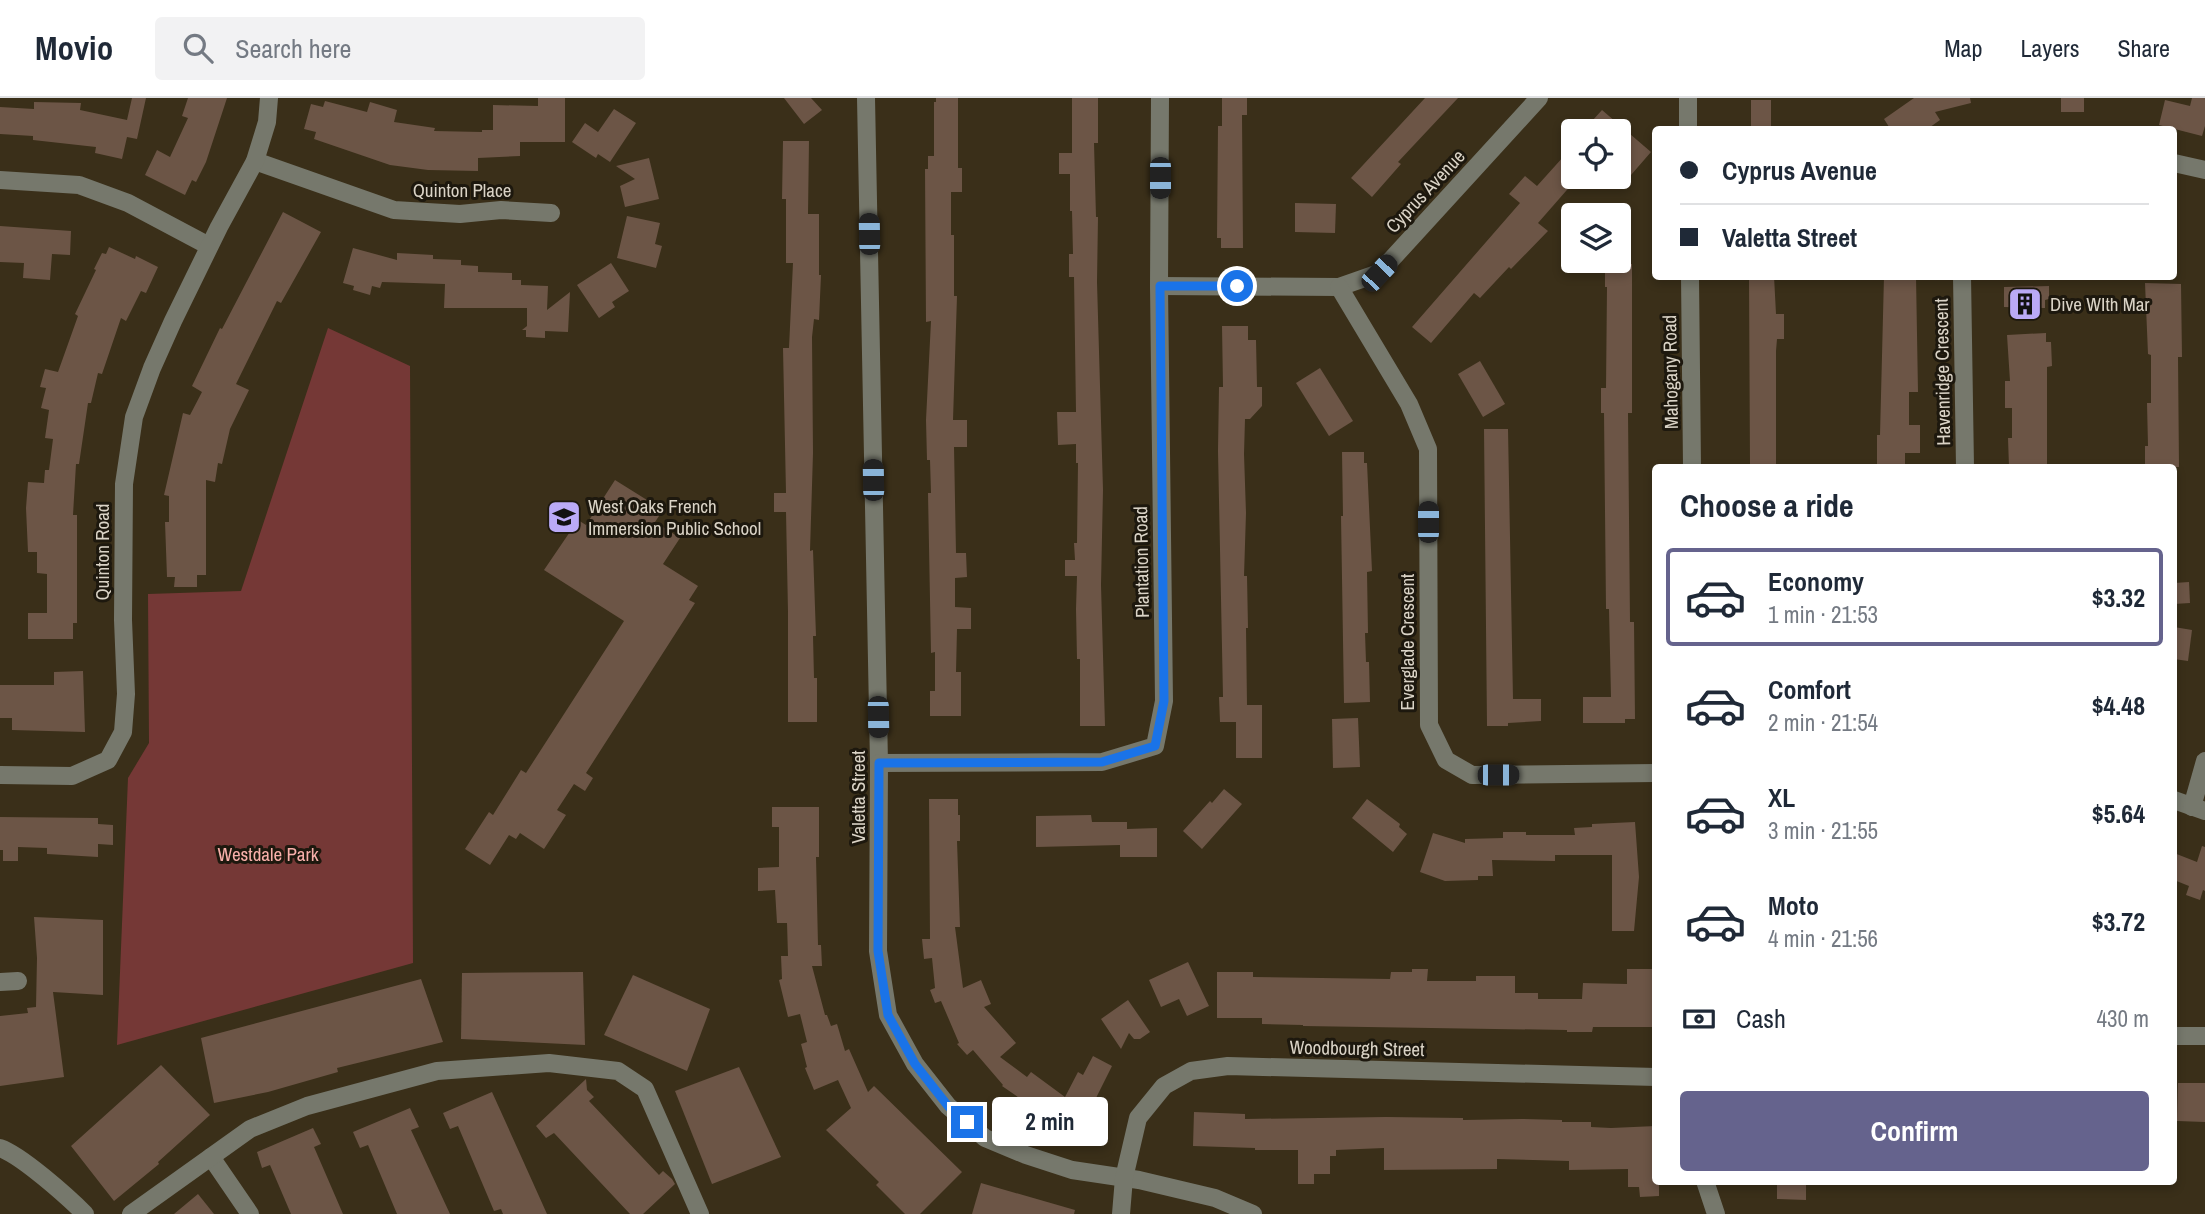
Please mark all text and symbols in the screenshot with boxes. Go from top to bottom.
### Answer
search box [155,17,645,80]
text: Movio [35,26,113,70]
icon: search [179,29,217,67]
text: Search here [235,31,351,66]
text: Map [1944,32,1982,64]
text: Layers [2020,32,2079,64]
text: Share [2117,32,2170,64]
map controls [1561,119,1631,273]
button: locate [1561,119,1631,189]
street label: Cyprus Avenue [1380,144,1470,238]
text: Cyprus Avenue [1722,153,1877,188]
car [1150,157,1171,199]
street label: Quinton Place [413,177,511,203]
button: layers [1561,203,1631,273]
car [859,213,880,255]
text: Valetta Street [1722,220,1857,255]
car [1357,250,1402,296]
route start [1221,270,1253,302]
building icon: Dive WIth Mar [2006,285,2044,323]
place label: Dive WIth Mar [2050,291,2150,317]
street label: Havenridge Crescent [1928,298,1956,446]
street label: Mahogany Road [1656,315,1684,429]
car [863,459,884,501]
text: Choose a ride [1680,484,1854,527]
place label: West Oaks French Immersion Public School [588,493,761,541]
school or university icon: West Oaks French Immersion Public School [545,498,583,536]
car [1418,501,1439,543]
street label: Quinton Road [89,503,115,601]
street label: Plantation Road [1127,506,1155,618]
text: Economy [1768,564,1864,599]
icon: car [1684,566,1747,629]
street label: Everglade Crescent [1394,573,1420,710]
text: $3.32 [2092,580,2145,615]
text: 1 min · 21:53 [1768,599,1878,630]
text: Comfort [1768,672,1851,707]
icon: car [1684,674,1747,737]
text: $4.48 [2092,688,2145,723]
car [868,696,889,738]
text: 2 min · 21:54 [1768,707,1878,738]
street label: Valetta Street [845,750,871,844]
car [1478,765,1520,786]
text: XL [1768,780,1795,815]
icon: car [1684,782,1747,845]
text: $5.64 [2092,796,2145,831]
text: 3 min · 21:55 [1768,815,1878,846]
park label: Westdale Park [217,841,319,867]
text: Moto [1768,888,1819,923]
icon: car [1684,890,1747,953]
text: $3.72 [2092,904,2145,939]
text: 4 min · 21:56 [1768,923,1878,954]
icon: cash [1680,1000,1718,1038]
text: Cash [1736,1001,1786,1036]
text: 430 m [2097,1003,2149,1034]
street label: Woodbourgh Street [1289,1034,1425,1062]
button: Confirm [1680,1091,2149,1171]
callout: 2 min [992,1098,1107,1146]
route end [951,1106,983,1138]
text: 2 min [1025,1106,1075,1137]

